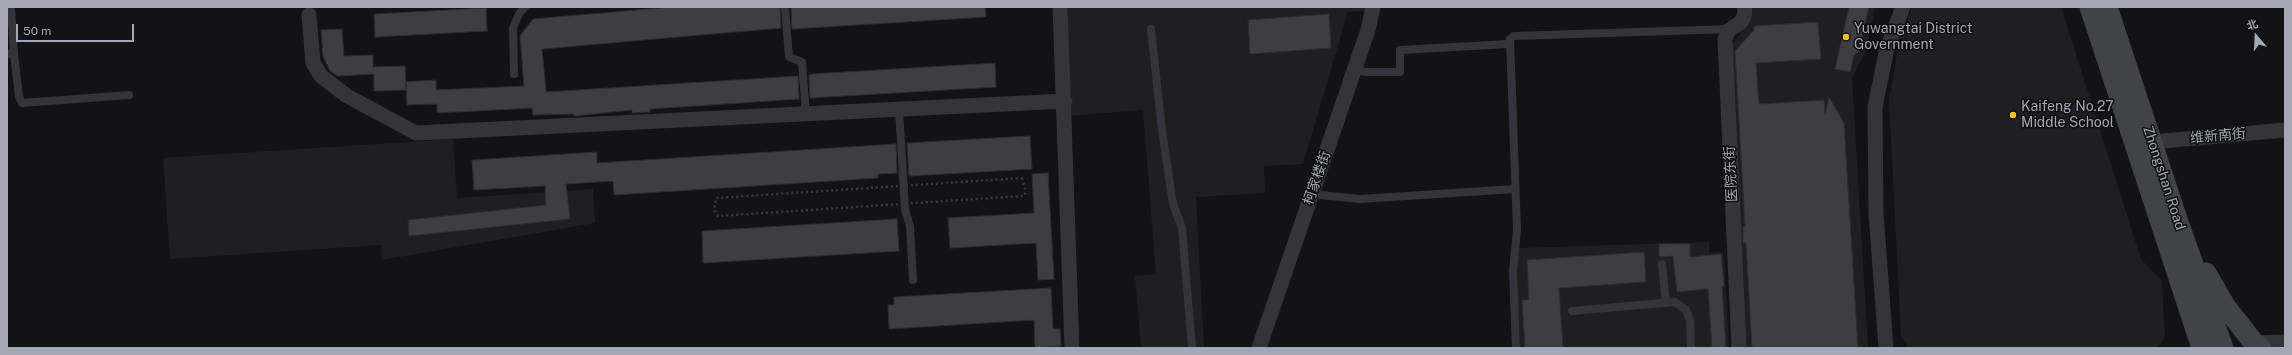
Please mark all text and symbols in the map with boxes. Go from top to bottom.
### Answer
scale bar [18,16,136,42]
north arrow [2236,16,2276,56]
text: 北 [2245,17,2259,32]
place label: Yuwangtai District Government [1854,21,1973,54]
text: 50 m [23,24,51,38]
marker: Yuwangtai District Government [1841,32,1851,42]
place label: Kaifeng No.27 Middle School [2021,99,2114,132]
marker: Kaifeng No.27 Middle School [2008,110,2018,120]
street label: Zhongshan Road [2139,124,2189,232]
street label: 维新南街 [2189,125,2247,147]
street label: 医院东街 [1721,146,1741,202]
street label: 柯家楼街 [1300,149,1334,207]

